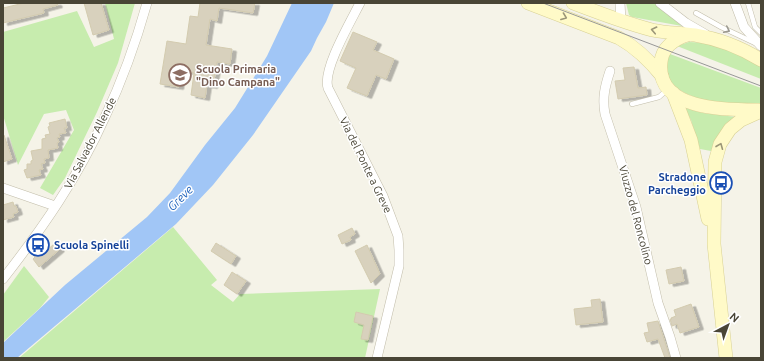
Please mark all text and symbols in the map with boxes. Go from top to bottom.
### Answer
one-way arrow [561,13,568,21]
one-way arrow [722,25,730,33]
one-way arrow [651,26,657,34]
school or university icon: Scuola Primaria "Dino Campana" [167,62,193,88]
place label: Scuola Primaria "Dino Campana" [196,63,280,88]
street label: Via Salvador Allende [62,95,118,191]
street label: Via del Ponte a Greve [338,115,394,215]
one-way arrow [715,142,723,149]
street label: Viuzzo del Roncolino [617,164,655,266]
bus stop icon: Stradone Parcheggio [708,170,734,196]
place label: Stradone Parcheggio [648,171,706,196]
water label: Greve [165,183,195,213]
bus stop icon: Scuola Spinelli [25,232,51,258]
place label: Scuola Spinelli [54,239,129,251]
north arrow [708,305,748,345]
text: N [728,310,742,325]

